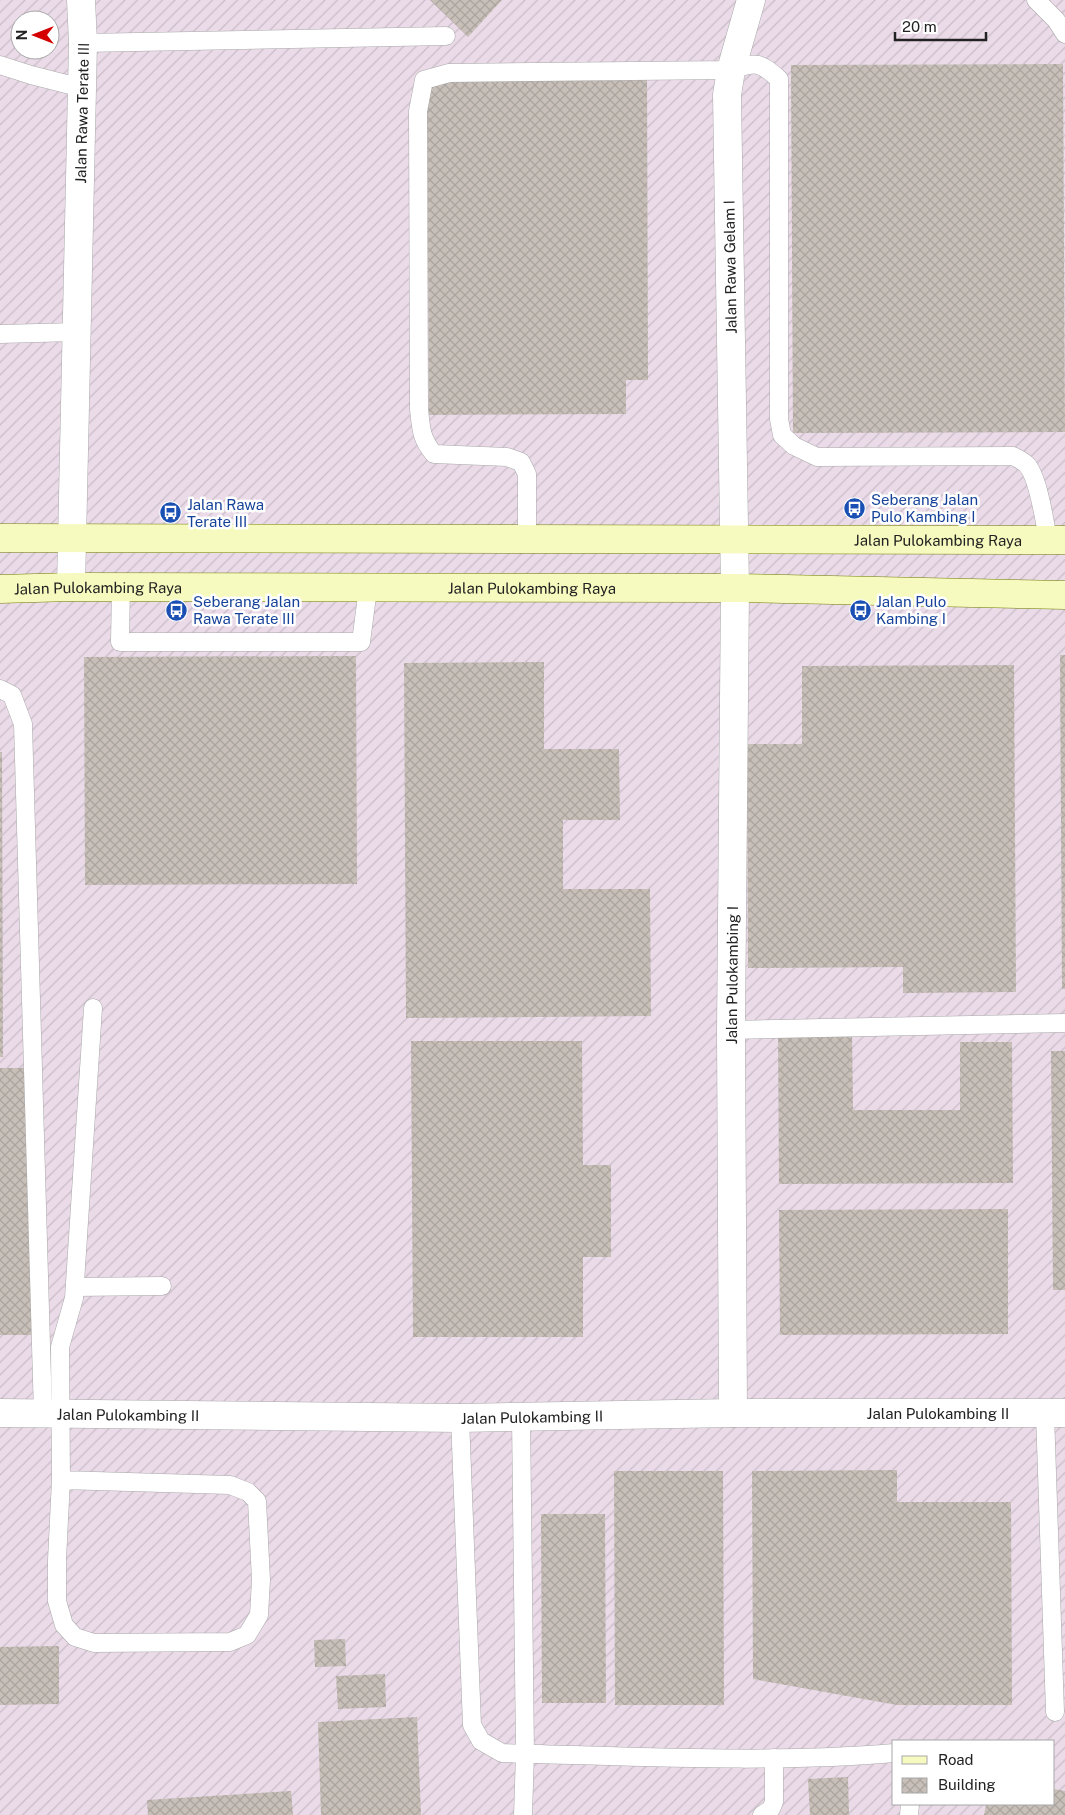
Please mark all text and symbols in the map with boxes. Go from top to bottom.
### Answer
north arrow [10,10,60,60]
scale bar [895,10,986,42]
text: 20 m [902,18,937,35]
text: N [14,30,30,40]
street label: Jalan Rawa Terate III [71,42,92,184]
street label: Jalan Rawa Gelam I [720,200,740,334]
place label: Seberang Jalan Pulo Kambing I [871,491,978,525]
place label: Jalan Rawa Terate III [187,496,264,530]
bus stop icon: Seberang Jalan Pulo Kambing I [843,496,867,520]
bus stop icon: Jalan Rawa Terate III [159,501,183,525]
street label: Jalan Pulokambing Raya [854,531,1022,548]
street label: Jalan Pulokambing Raya [14,578,182,597]
street label: Jalan Pulokambing Raya [448,579,616,596]
place label: Seberang Jalan Rawa Terate III [193,593,300,627]
place label: Jalan Pulo Kambing I [876,593,946,627]
bus stop icon: Seberang Jalan Rawa Terate III [165,598,189,622]
bus stop icon: Jalan Pulo Kambing I [848,598,872,622]
street label: Jalan Pulokambing I [722,906,741,1044]
street label: Jalan Pulokambing II [57,1405,199,1424]
street label: Jalan Pulokambing II [867,1405,1009,1422]
street label: Jalan Pulokambing II [461,1407,603,1426]
legend [892,1740,1055,1805]
text: Road [938,1751,974,1768]
text: Building [938,1776,996,1793]

